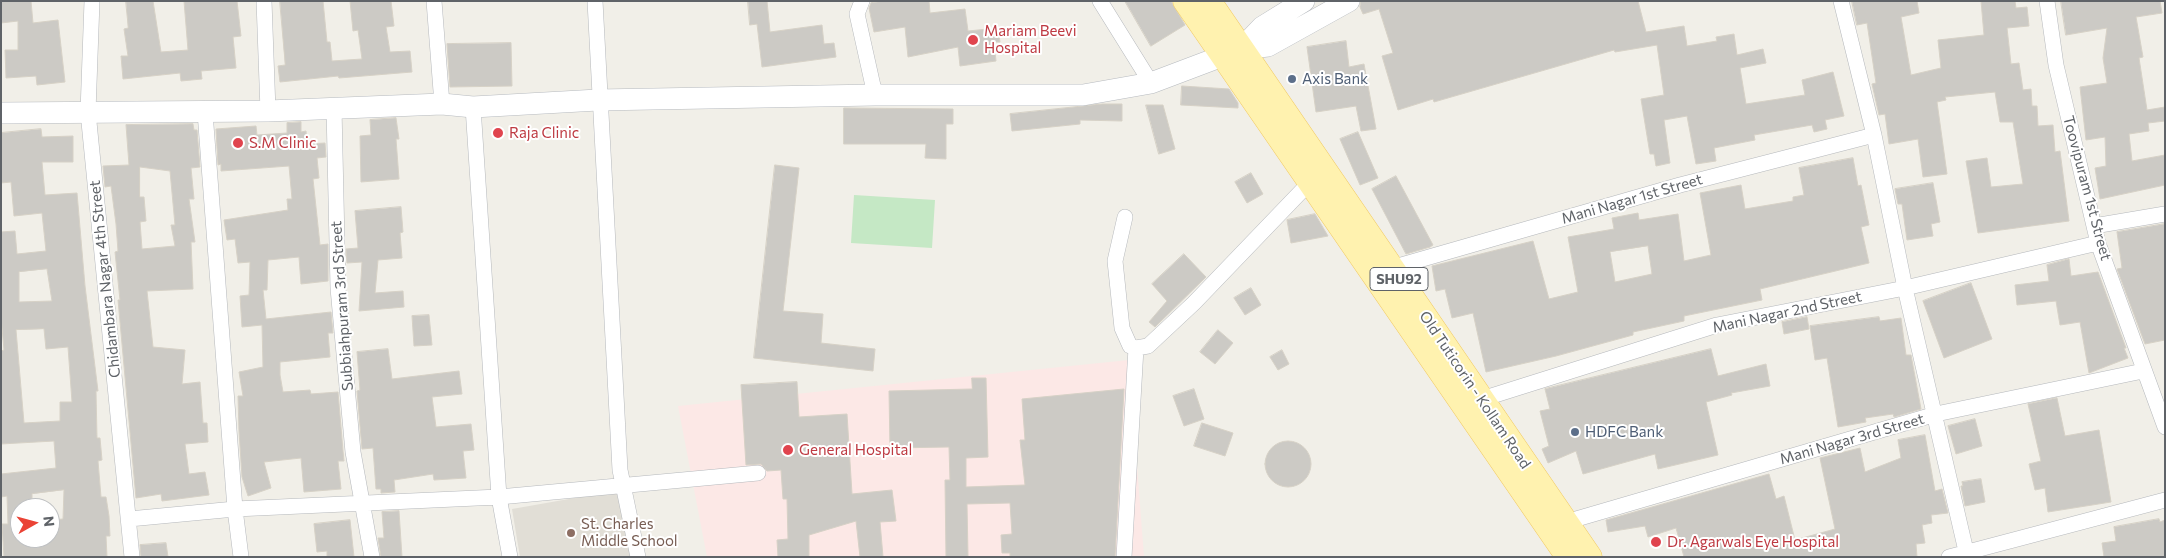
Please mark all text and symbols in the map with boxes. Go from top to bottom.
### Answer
place label: Mariam Beevi Hospital [984,22,1077,57]
marker: Mariam Beevi Hospital [966,33,980,47]
place label: Axis Bank [1302,70,1368,88]
marker: Axis Bank [1286,73,1298,85]
street label: Toovipuram 1st Street [2059,114,2115,262]
place label: Raja Clinic [509,124,579,142]
marker: Raja Clinic [491,126,505,140]
place label: S.M Clinic [249,134,316,152]
marker: S.M Clinic [231,136,245,150]
street label: Mani Nagar 1st Street [1559,170,1705,228]
street label: Chidambara Nagar 4th Street [86,179,124,379]
street label: Subbiahpuram 3rd Street [327,220,357,392]
road number: SHU92 [1370,268,1428,290]
street label: Mani Nagar 2nd Street [1711,287,1863,337]
street label: Old Tuticorin - Kollam Road [1415,308,1535,472]
street label: Mani Nagar 3rd Street [1778,410,1926,468]
place label: HDFC Bank [1585,423,1663,441]
marker: HDFC Bank [1569,426,1581,438]
place label: General Hospital [799,441,912,459]
marker: General Hospital [781,443,795,457]
north arrow [10,498,60,548]
text: N [40,515,58,527]
place label: St. Charles Middle School [581,515,678,550]
marker: St. Charles Middle School [565,527,577,539]
place label: Dr. Agarwals Eye Hospital [1667,533,1839,551]
marker: Dr. Agarwals Eye Hospital [1649,535,1663,549]

